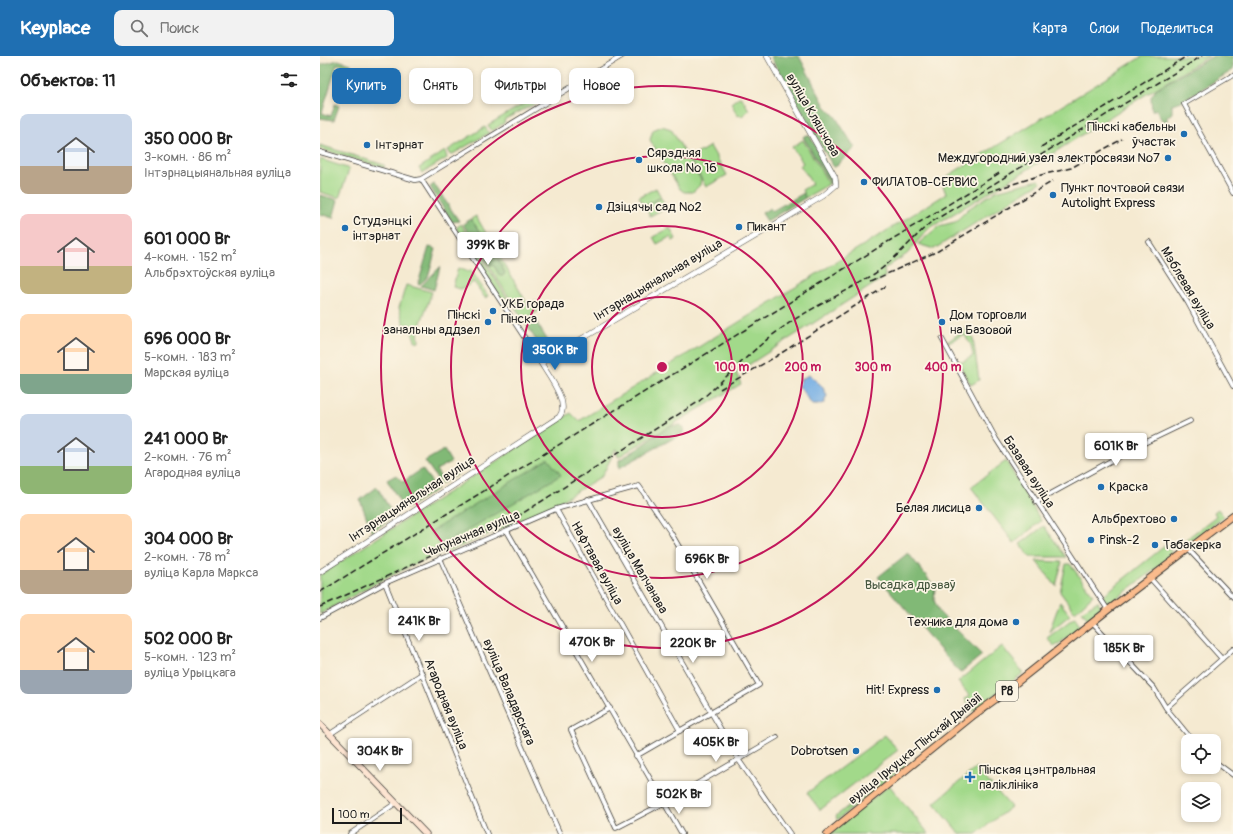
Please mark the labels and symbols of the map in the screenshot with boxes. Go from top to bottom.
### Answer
street label: вуліца Кляшчова [783,70,843,160]
place label: Пінскі кабельны ўчастак [1087,119,1176,150]
marker: Пінскі кабельны ўчастак [1179,129,1189,139]
place label: Інтэрнат [375,137,424,153]
marker: Інтэрнат [362,140,372,150]
place label: Сярэдняя школа № 16 [647,145,717,176]
place label: Междугородний узел электросвязи №7 [938,150,1160,166]
marker: Междугородний узел электросвязи №7 [1163,153,1173,163]
marker: Сярэдняя школа № 16 [634,155,644,165]
place label: ФИЛАТОВ-СЕРВИС [872,174,978,190]
marker: ФИЛАТОВ-СЕРВИС [859,177,869,187]
place label: Пункт почтовой связи Autolight Express [1061,180,1184,211]
marker: Пункт почтовой связи Autolight Express [1048,190,1058,200]
place label: Дзіцячы сад №2 [606,199,702,215]
marker: Дзіцячы сад №2 [594,202,604,212]
place label: Студэнцкі інтэрнат [353,213,412,244]
place label: Пикант [747,219,787,235]
marker: Пикант [734,222,744,232]
marker: Студэнцкі інтэрнат [340,223,350,233]
pin: 399K Br [451,232,525,266]
street label: Інтэрнацыянальная вуліца [591,235,725,325]
street label: Мэблевая вуліца [1157,244,1219,332]
place label: УКБ горада Пінска [501,296,564,327]
marker: УКБ горада Пінска [488,306,498,316]
place label: Пінскі занальны аддзел [384,307,480,338]
place label: Дом торговли на Базовой [949,307,1026,338]
marker: Пінскі занальны аддзел [483,317,493,327]
marker: Дом торговли на Базовой [937,317,947,327]
pin: 350K Br [518,337,592,371]
centre of rings [655,360,669,374]
text: 100 m [715,360,750,375]
text: 200 m [785,360,822,375]
text: 300 m [855,360,892,375]
text: 400 m [924,360,962,375]
street label: Базавая вуліца [1000,433,1058,511]
pin: 601K Br [1079,433,1153,467]
street label: Інтэрнацыянальная вуліца [346,452,478,546]
place label: Краска [1109,479,1148,495]
marker: Краска [1096,482,1106,492]
place label: Белая лисица [896,500,971,516]
marker: Белая лисица [974,503,984,513]
street label: Чыгуначная вуліца [422,507,522,561]
place label: Альбрехтово [1091,511,1166,527]
marker: Альбрехтово [1169,514,1179,524]
street label: Нафтавая вуліца [568,519,626,607]
street label: вуліца Малчанава [609,524,671,616]
place label: Pinsk-2 [1099,532,1140,548]
marker: Pinsk-2 [1086,535,1096,545]
place label: Табакерка [1163,537,1221,553]
marker: Табакерка [1150,540,1160,550]
pin: 696K Br [670,546,744,580]
park label: Высадка дрэваў [865,577,956,593]
pin: 241K Br [382,608,456,642]
place label: Техника для дома [907,614,1008,630]
marker: Техника для дома [1011,617,1021,627]
pin: 470K Br [555,629,629,663]
pin: 220K Br [656,630,730,664]
pin: 185K Br [1087,635,1161,669]
street label: вуліца Валадарскага [479,636,539,748]
street label: Агародная вуліца [420,656,472,752]
road number: Р8 [996,681,1018,701]
place label: Hit! Express [865,682,929,698]
marker: Hit! Express [932,685,942,695]
street label: вуліца Іркуцка-Пінскай Дывізіі [845,690,985,808]
pin: 405K Br [679,729,753,763]
pin: 304K Br [343,738,417,772]
place label: Dobrotsen [791,743,848,759]
marker: Dobrotsen [851,746,861,756]
place label: Пінская цэнтральная паліклініка [979,762,1096,793]
marker: Пінская цэнтральная паліклініка [964,771,976,783]
pin: 502K Br [642,781,716,815]
scale bar [332,806,402,825]

